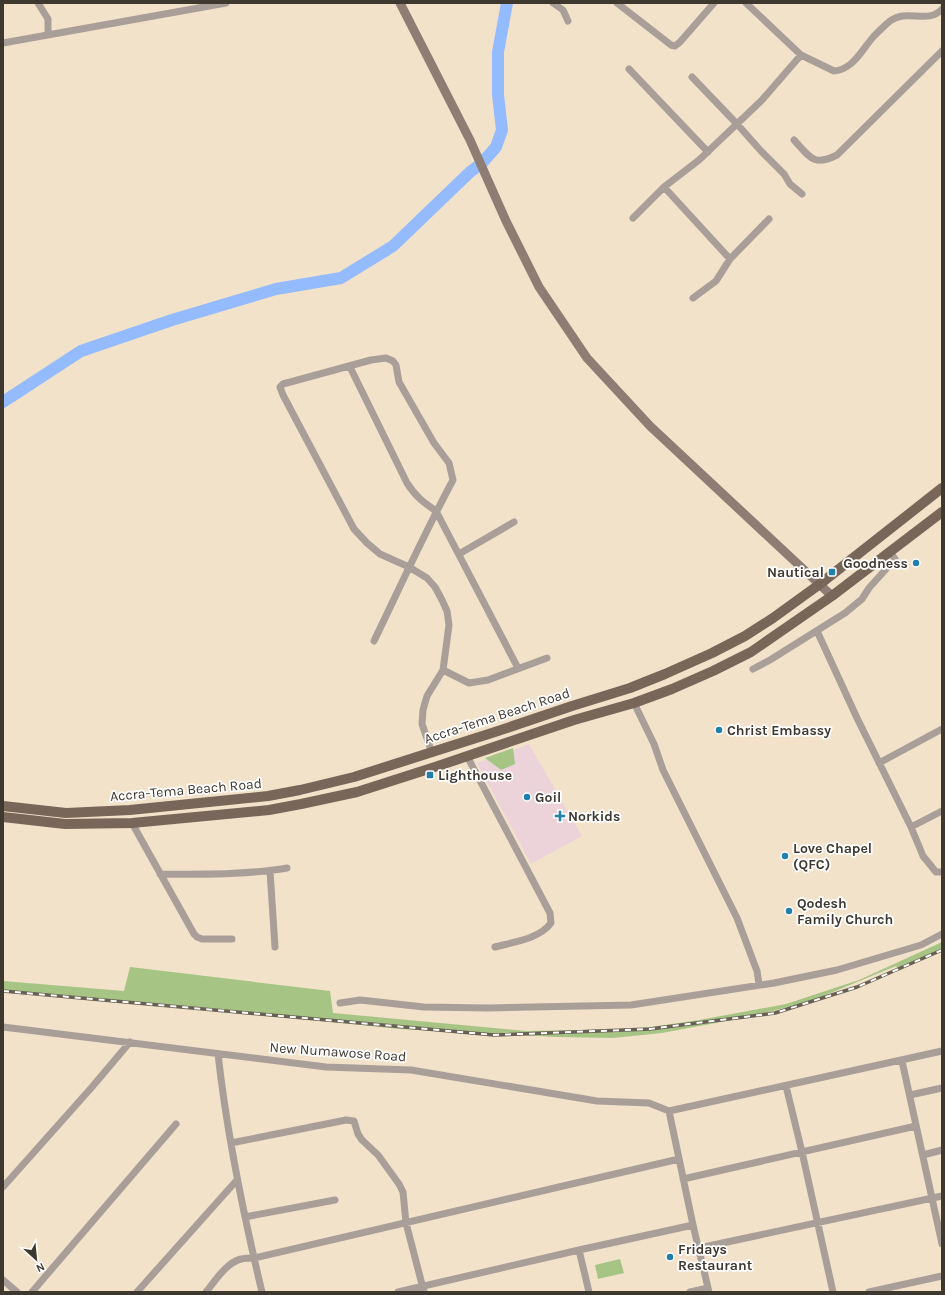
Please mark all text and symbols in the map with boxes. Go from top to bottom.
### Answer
place label: Goodness [843,555,908,572]
marker: Goodness [911,558,921,568]
place label: Nautical [767,564,824,581]
marker: Nautical [827,567,837,577]
street label: Accra-Tema Beach Road [422,684,572,748]
place label: Christ Embassy [727,722,831,739]
marker: Christ Embassy [714,725,724,735]
place label: Lighthouse [438,767,512,784]
marker: Lighthouse [425,770,435,780]
street label: Accra-Tema Beach Road [109,775,263,805]
place label: Goil [535,789,561,806]
marker: Goil [522,792,532,802]
place label: Norkids [568,808,620,825]
marker: Norkids [555,811,565,821]
place label: Love Chapel (QFC) [793,840,872,873]
marker: Love Chapel (QFC) [780,851,790,861]
place label: Qodesh Family Church [797,895,893,928]
marker: Qodesh Family Church [784,906,794,916]
street label: New Numawose Road [269,1039,407,1065]
north arrow [16,1239,56,1279]
place label: Fridays Restaurant [678,1241,753,1274]
marker: Fridays Restaurant [665,1252,675,1262]
text: N [34,1260,47,1275]

